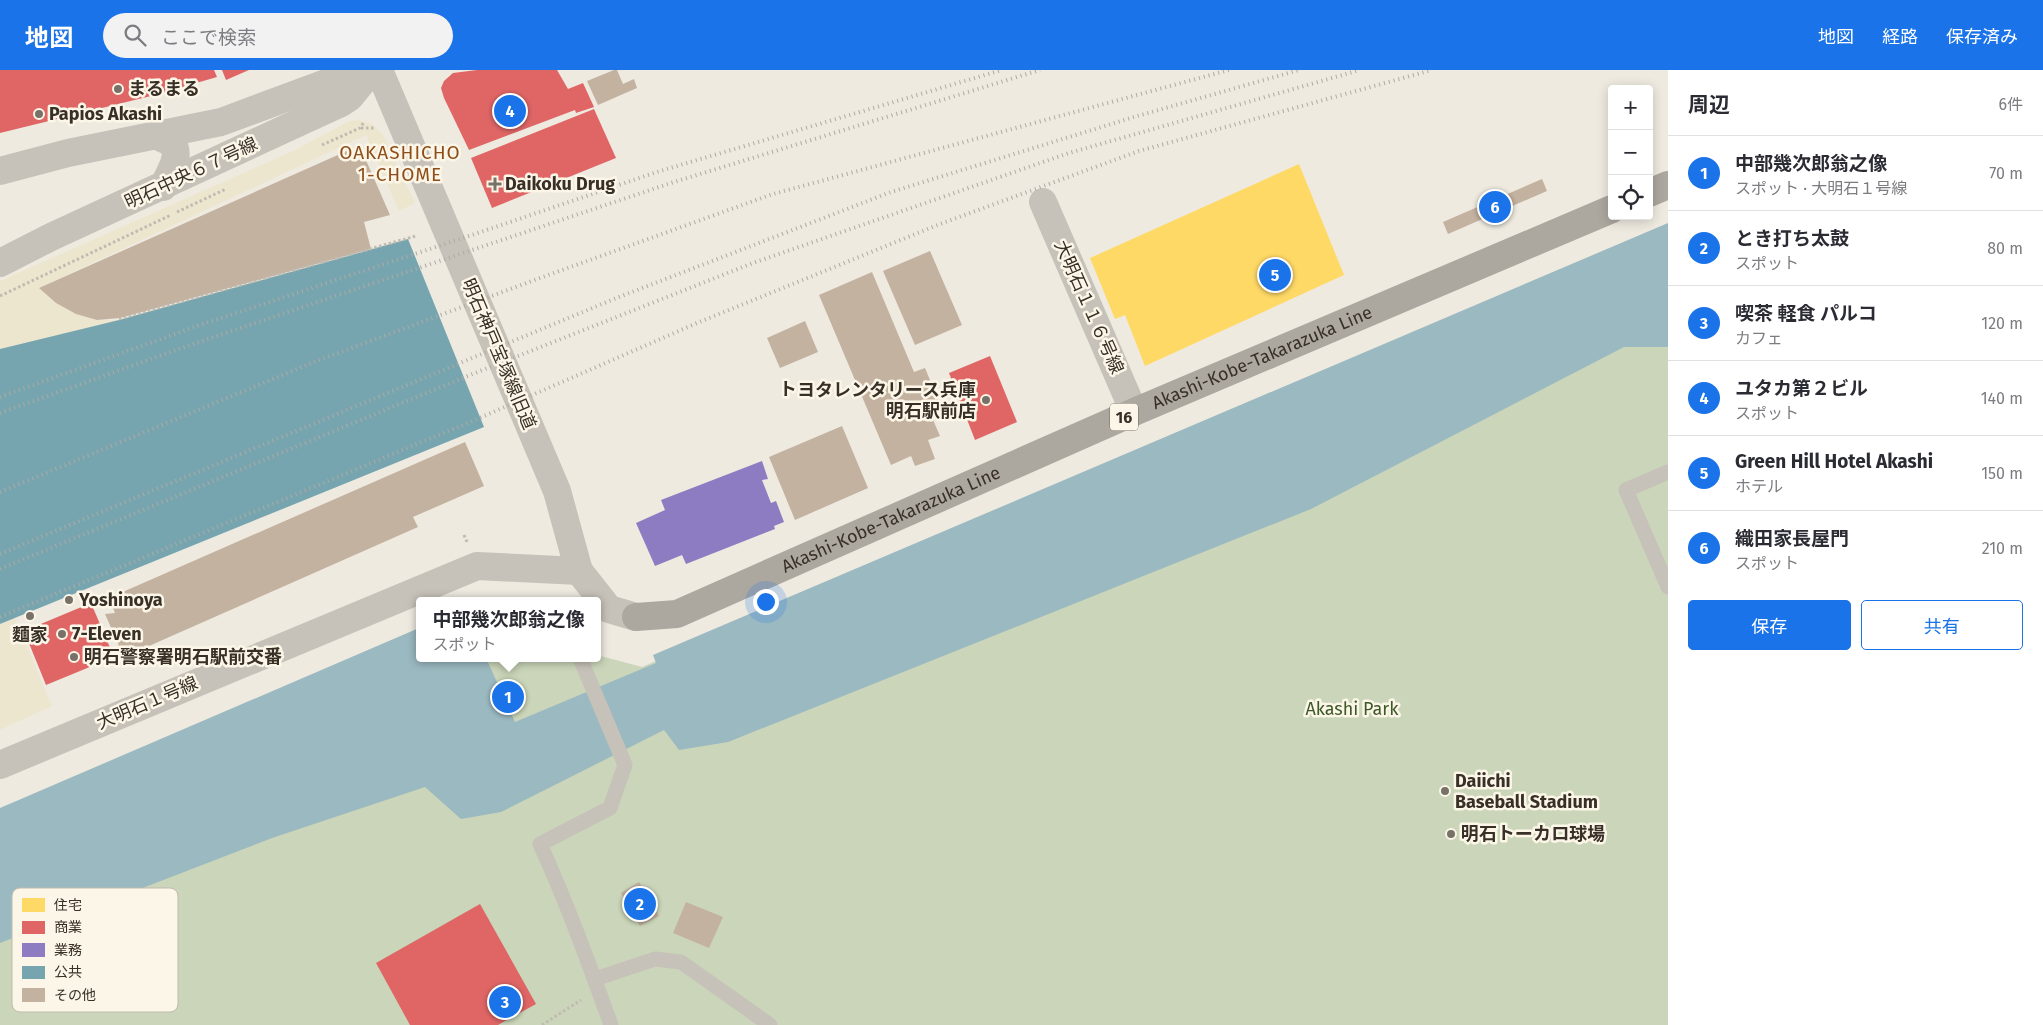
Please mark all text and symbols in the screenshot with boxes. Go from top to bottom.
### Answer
search box [103,13,453,58]
icon: search [121,21,149,49]
text: 地図 [25,24,73,52]
text: ここで検索 [161,26,256,49]
text: 地図 [1818,26,1854,48]
text: 経路 [1882,26,1918,48]
text: 保存済み [1946,26,2018,48]
place label: まるまる [128,78,200,100]
marker: まるまる [112,83,124,95]
map controls [1608,85,1653,220]
button: + [1608,85,1653,130]
pin: 4 [494,92,526,130]
text: 周辺 [1688,92,1730,118]
text: 6件 [1998,95,2023,114]
place label: Papios Akashi [49,103,162,125]
marker: Papios Akashi [33,108,45,120]
button: − [1608,130,1653,175]
street label: 明石中央６７号線 [121,133,261,213]
district label: OAKASHICHO 1-CHOME [339,141,461,186]
text: 中部幾次郎翁之像 [1735,152,1887,175]
text: 1 [1700,164,1708,183]
text: 70 m [1989,164,2023,183]
place label: Daikoku Drug [505,173,615,195]
button: locate [1608,175,1653,220]
marker: Daikoku Drug [489,178,501,190]
text: スポット · 大明石１号線 [1735,179,1907,198]
pin: 6 [1479,188,1511,226]
text: とき打ち太鼓 [1735,227,1849,250]
street label: 大明石１１６号線 [1050,237,1128,377]
text: 2 [1700,239,1708,258]
text: 80 m [1987,239,2023,258]
text: スポット [1735,254,1799,273]
pin: 5 [1259,256,1291,294]
street label: 明石神戸宝塚線旧道 [457,275,541,433]
street label: Akashi-Kobe-Takarazuka Line [1149,301,1376,414]
text: 喫茶 軽食 パルコ [1735,302,1877,325]
text: 3 [1700,314,1708,333]
text: 120 m [1981,314,2023,333]
text: カフェ [1735,329,1783,348]
text: ユタカ第２ビル [1735,377,1868,400]
place label: トヨタレンタリース兵庫 明石駅前店 [779,379,976,422]
text: 4 [1699,389,1709,408]
text: 140 m [1981,389,2023,408]
marker: トヨタレンタリース兵庫 明石駅前店 [980,394,992,406]
road number: 16 [1110,404,1138,431]
text: スポット [1735,404,1799,423]
text: Green Hill Hotel Akashi [1735,450,1933,473]
street label: Akashi-Kobe-Takarazuka Line [778,461,1004,577]
text: 5 [1700,464,1708,483]
text: 150 m [1981,464,2023,483]
text: ホテル [1735,477,1783,496]
text: 織田家長屋門 [1735,527,1849,550]
text: 6 [1699,539,1709,558]
text: 210 m [1982,539,2023,558]
text: スポット [1735,554,1799,573]
place label: Yoshinoya [78,589,163,611]
your location [753,589,779,615]
marker: Yoshinoya [63,594,75,606]
popup [416,597,601,662]
button: 保存 [1688,600,1851,650]
button: 共有 [1861,600,2023,650]
text: 中部幾次郎翁之像 [432,608,585,631]
marker: 麵家 [24,610,36,622]
place label: 7-Eleven [72,623,142,645]
place label: 麵家 [12,624,48,646]
marker: 7-Eleven [56,628,68,640]
text: スポット [432,635,497,654]
place label: 明石警察署明石駅前交番 [84,646,282,668]
marker: 明石警察署明石駅前交番 [68,651,80,663]
street label: 大明石１号線 [93,672,201,734]
pin: 1 [492,678,524,716]
park label: Akashi Park [1305,698,1399,720]
place label: Daiichi Baseball Stadium [1455,770,1598,813]
marker: Daiichi Baseball Stadium [1439,785,1451,797]
place label: 明石トーカロ球場 [1461,823,1605,845]
marker: 明石トーカロ球場 [1445,828,1457,840]
pin: 2 [624,885,656,923]
legend [12,888,178,1012]
text: 住宅 [54,897,82,914]
text: 商業 [54,919,82,936]
text: 業務 [54,942,82,959]
text: 公共 [54,964,82,981]
pin: 3 [489,983,521,1021]
text: その他 [54,987,96,1004]

